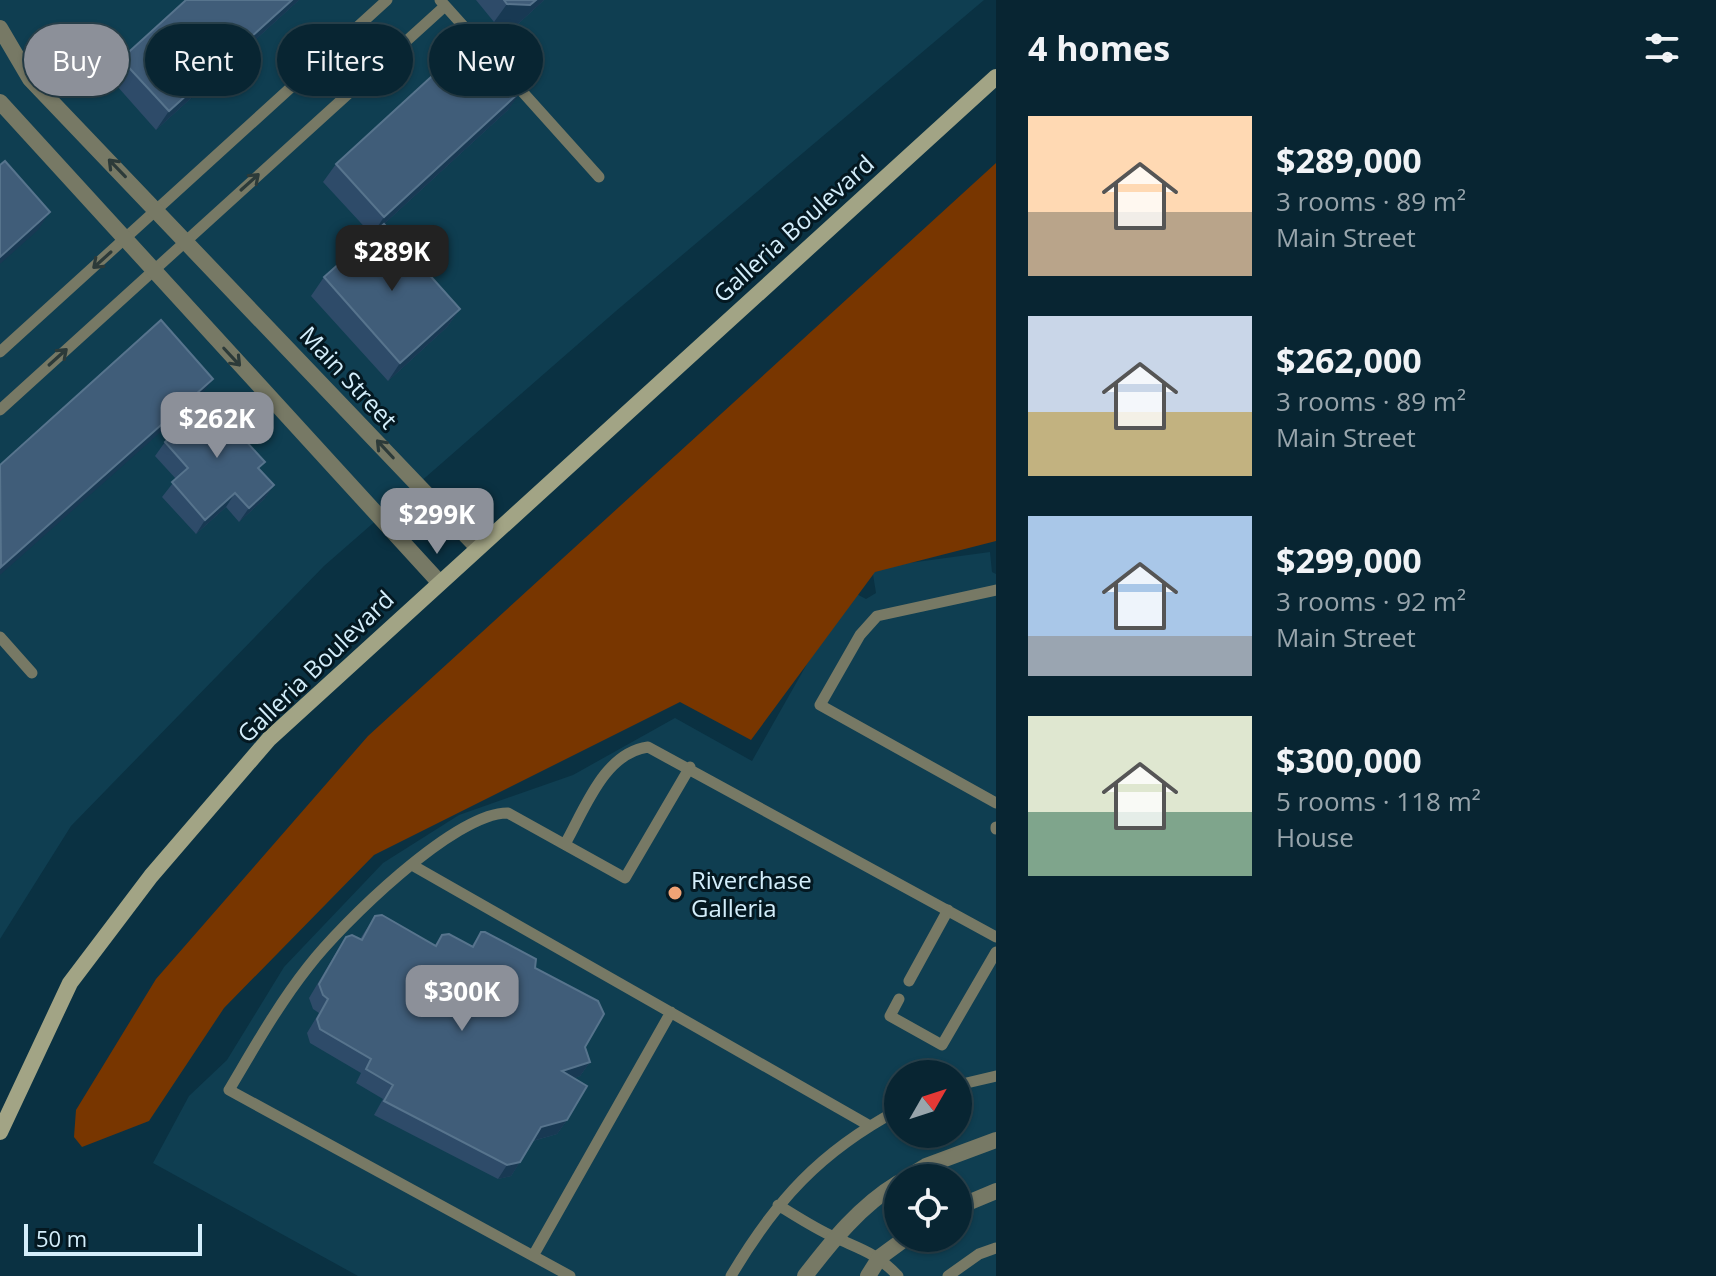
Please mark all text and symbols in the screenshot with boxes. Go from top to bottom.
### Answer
chip: Buy [24,24,129,96]
chip: Rent [145,24,261,96]
chip: Filters [277,24,413,96]
chip: New [429,24,543,96]
text: 4 homes [1028,25,1170,71]
icon: filters [1640,26,1684,70]
text: $289,000 [1276,137,1422,183]
street label: Galleria Boulevard [705,147,881,309]
icon: home [1092,148,1188,244]
one-way arrow [107,158,126,178]
one-way arrow [239,174,259,192]
text: 3 rooms · 89 m² [1276,183,1466,219]
text: Main Street [1276,219,1416,255]
pin: $289K [336,225,448,293]
text: $289K [354,233,430,269]
one-way arrow [92,250,112,268]
street label: Main Street [293,319,405,435]
text: $262,000 [1276,337,1422,383]
one-way arrow [223,346,241,366]
icon: home [1092,348,1188,444]
one-way arrow [47,349,67,367]
text: 3 rooms · 89 m² [1276,383,1466,419]
pin: $262K [161,392,273,460]
text: $262K [179,400,255,436]
text: Main Street [1276,419,1416,455]
one-way arrow [376,440,394,460]
pin: $299K [381,488,493,556]
text: $299K [399,496,475,532]
text: $299,000 [1276,537,1422,583]
icon: home [1092,548,1188,644]
street label: Galleria Boulevard [230,583,400,749]
text: 3 rooms · 92 m² [1276,583,1466,619]
text: Main Street [1276,619,1416,655]
text: $300,000 [1276,737,1422,783]
icon: home [1092,748,1188,844]
text: 5 rooms · 118 m² [1276,783,1481,819]
text: House [1276,819,1354,855]
place label: Riverchase Galleria [691,863,812,924]
marker: Riverchase Galleria [666,884,684,902]
pin: $300K [406,965,518,1033]
text: $300K [424,973,500,1009]
north arrow [884,1060,972,1148]
map controls [884,1060,972,1252]
button: locate [884,1164,972,1252]
scale bar [24,1220,202,1256]
text: 50 m [36,1223,87,1253]

